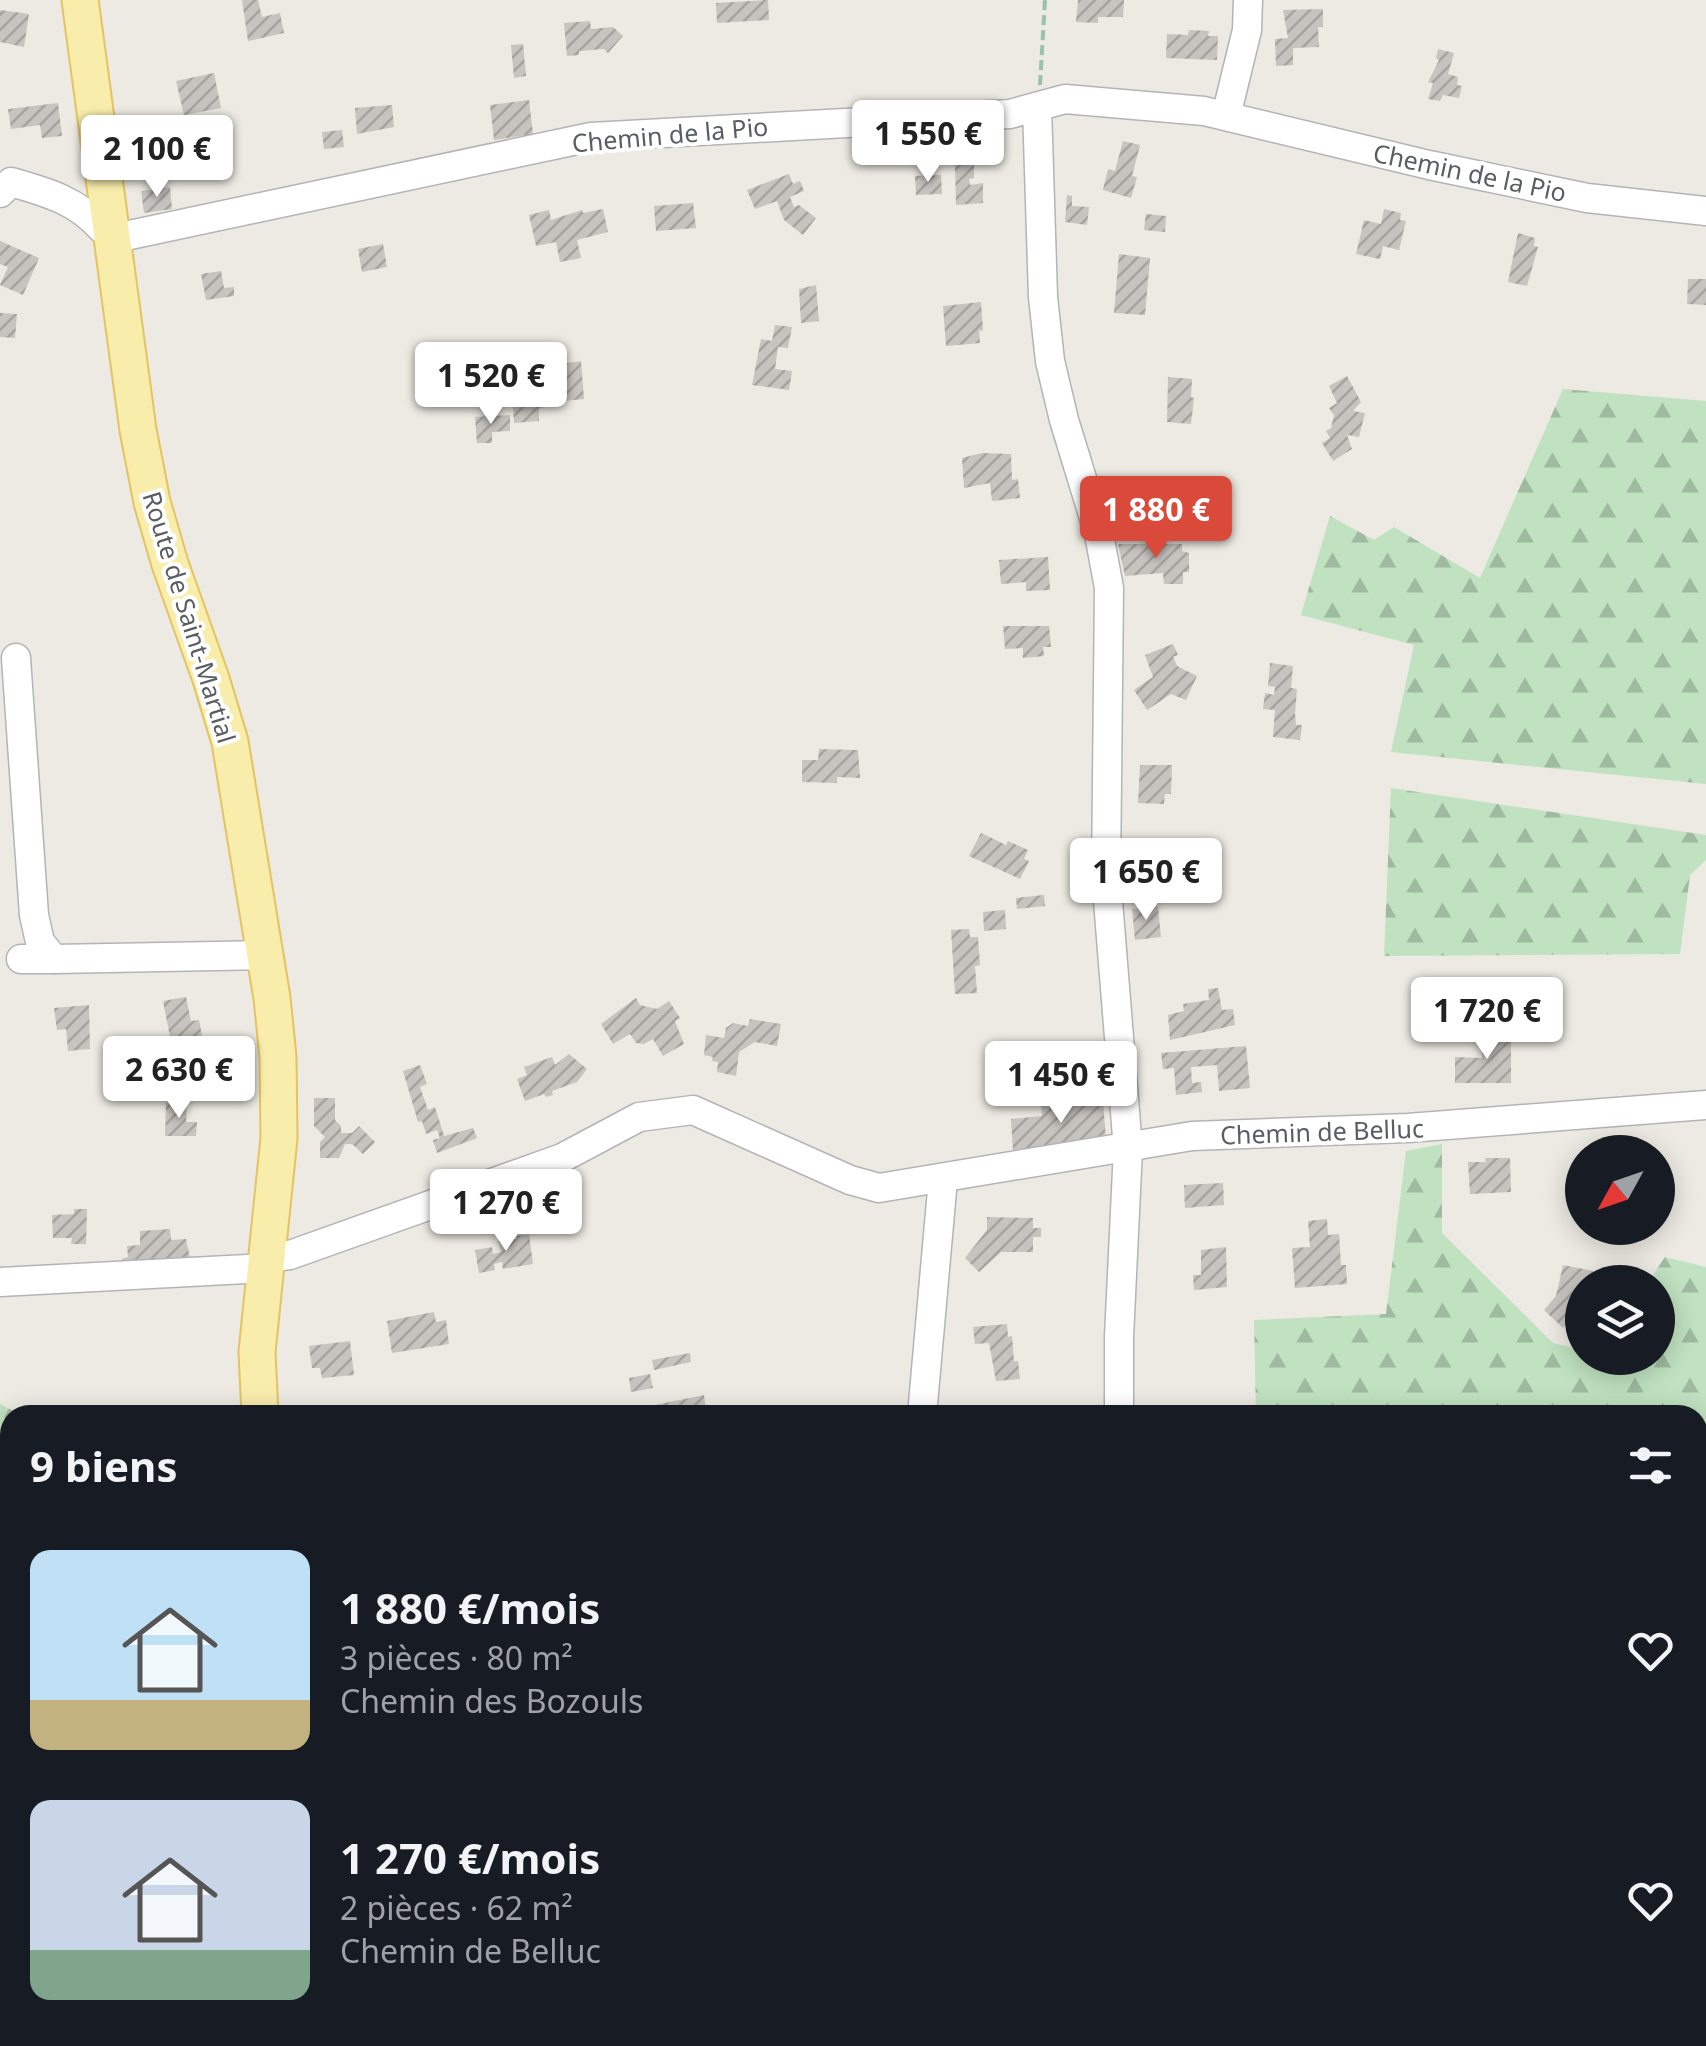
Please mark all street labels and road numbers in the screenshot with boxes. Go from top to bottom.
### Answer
street label: Chemin de la Pio [571,108,769,160]
street label: Chemin de la Pio [1370,135,1570,209]
street label: Route de Saint-Martial [136,487,244,747]
street label: Chemin de Belluc [1220,1110,1424,1152]

